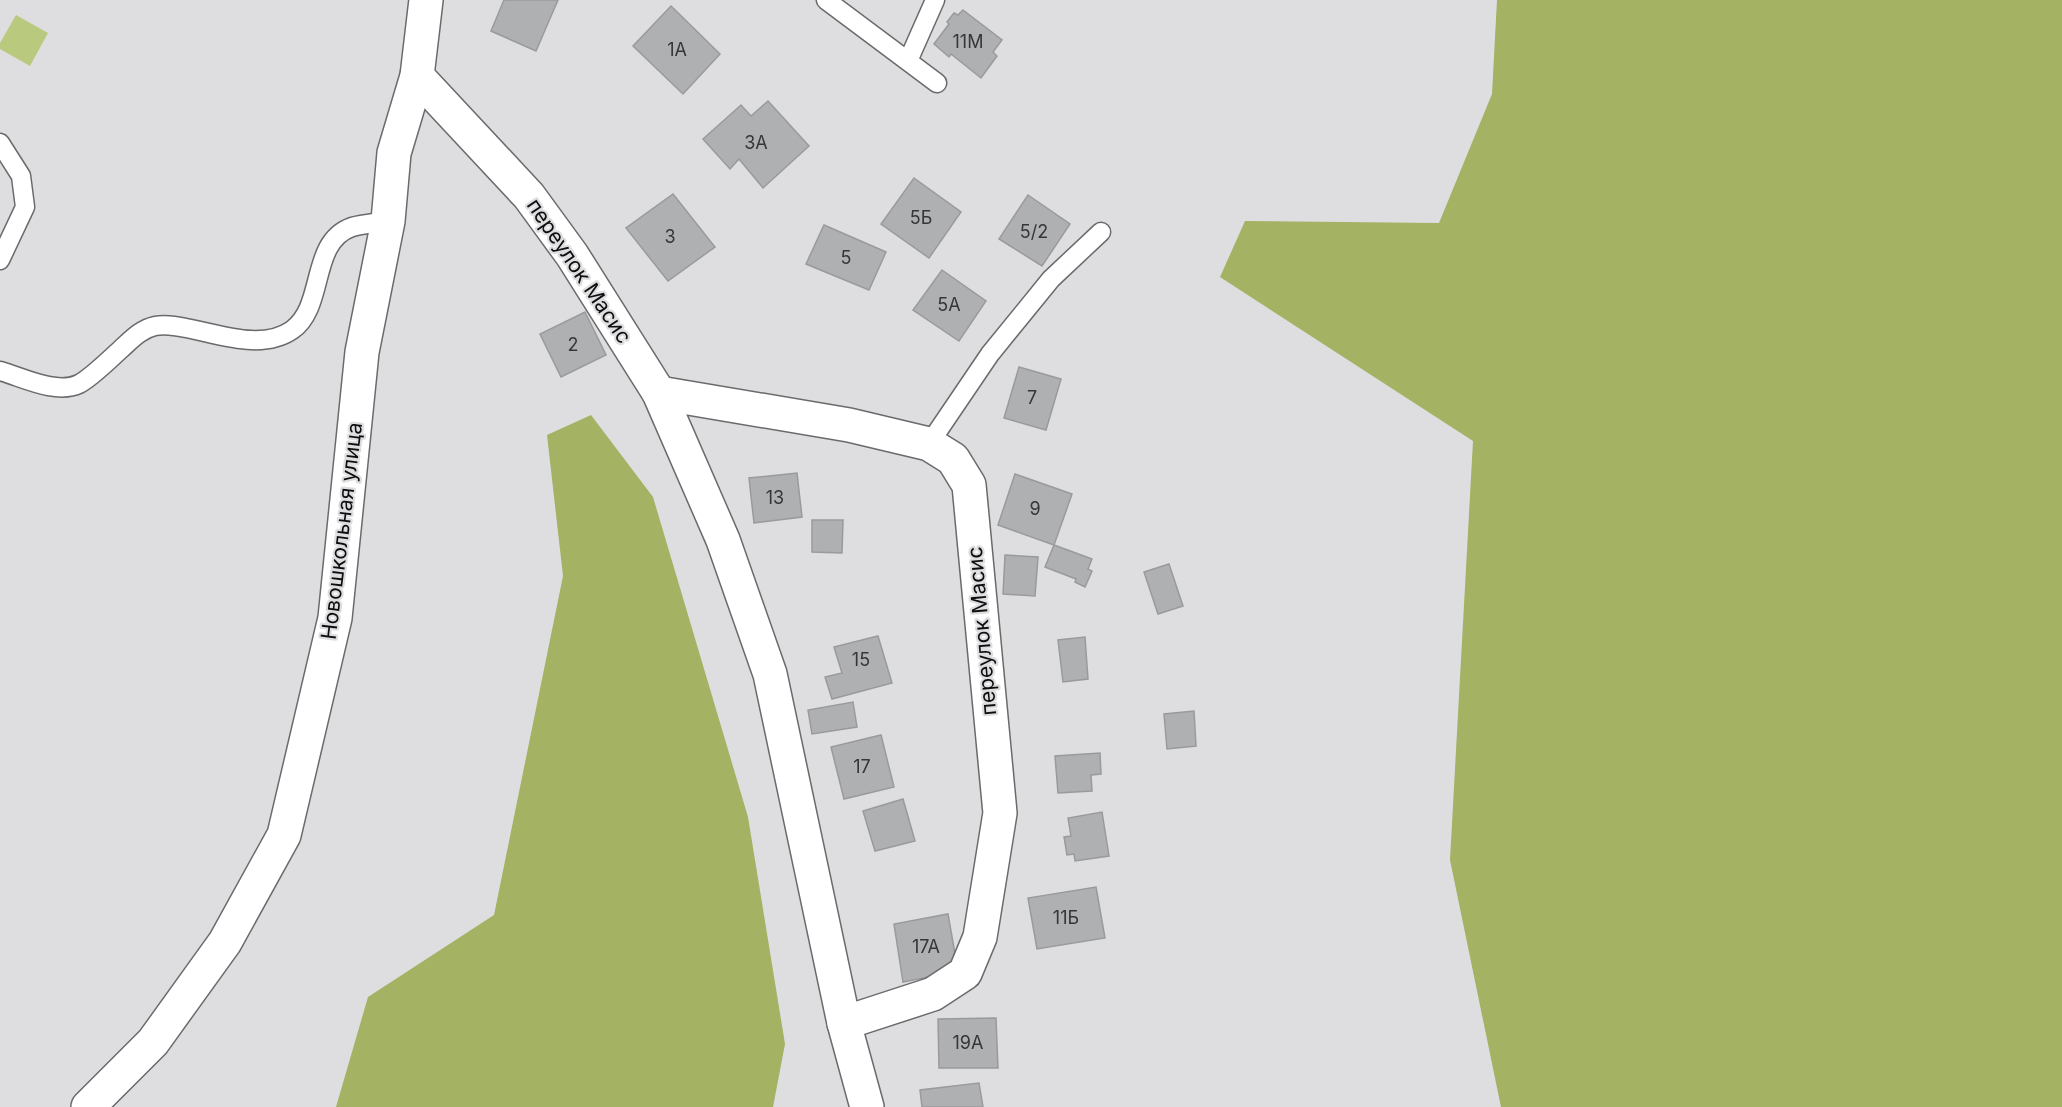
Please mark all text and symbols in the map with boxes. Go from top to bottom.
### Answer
house number: 11М [953,31,983,52]
house number: 1А [667,39,687,60]
house number: 3А [744,132,768,153]
street label: переулок Масис [522,194,637,348]
house number: 5Б [910,207,932,228]
house number: 5/2 [1020,221,1048,242]
house number: 3 [664,226,676,247]
house number: 5 [841,247,851,268]
house number: 5А [937,294,961,315]
house number: 2 [568,334,578,355]
house number: 7 [1027,387,1037,408]
street label: Новошкольная улица [316,421,367,641]
house number: 13 [766,487,784,508]
house number: 9 [1029,498,1041,519]
street label: переулок Масис [962,546,1001,716]
house number: 15 [852,649,870,670]
house number: 17 [853,756,871,777]
house number: 11Б [1053,907,1079,928]
house number: 17А [912,936,940,957]
house number: 19А [953,1032,983,1053]

